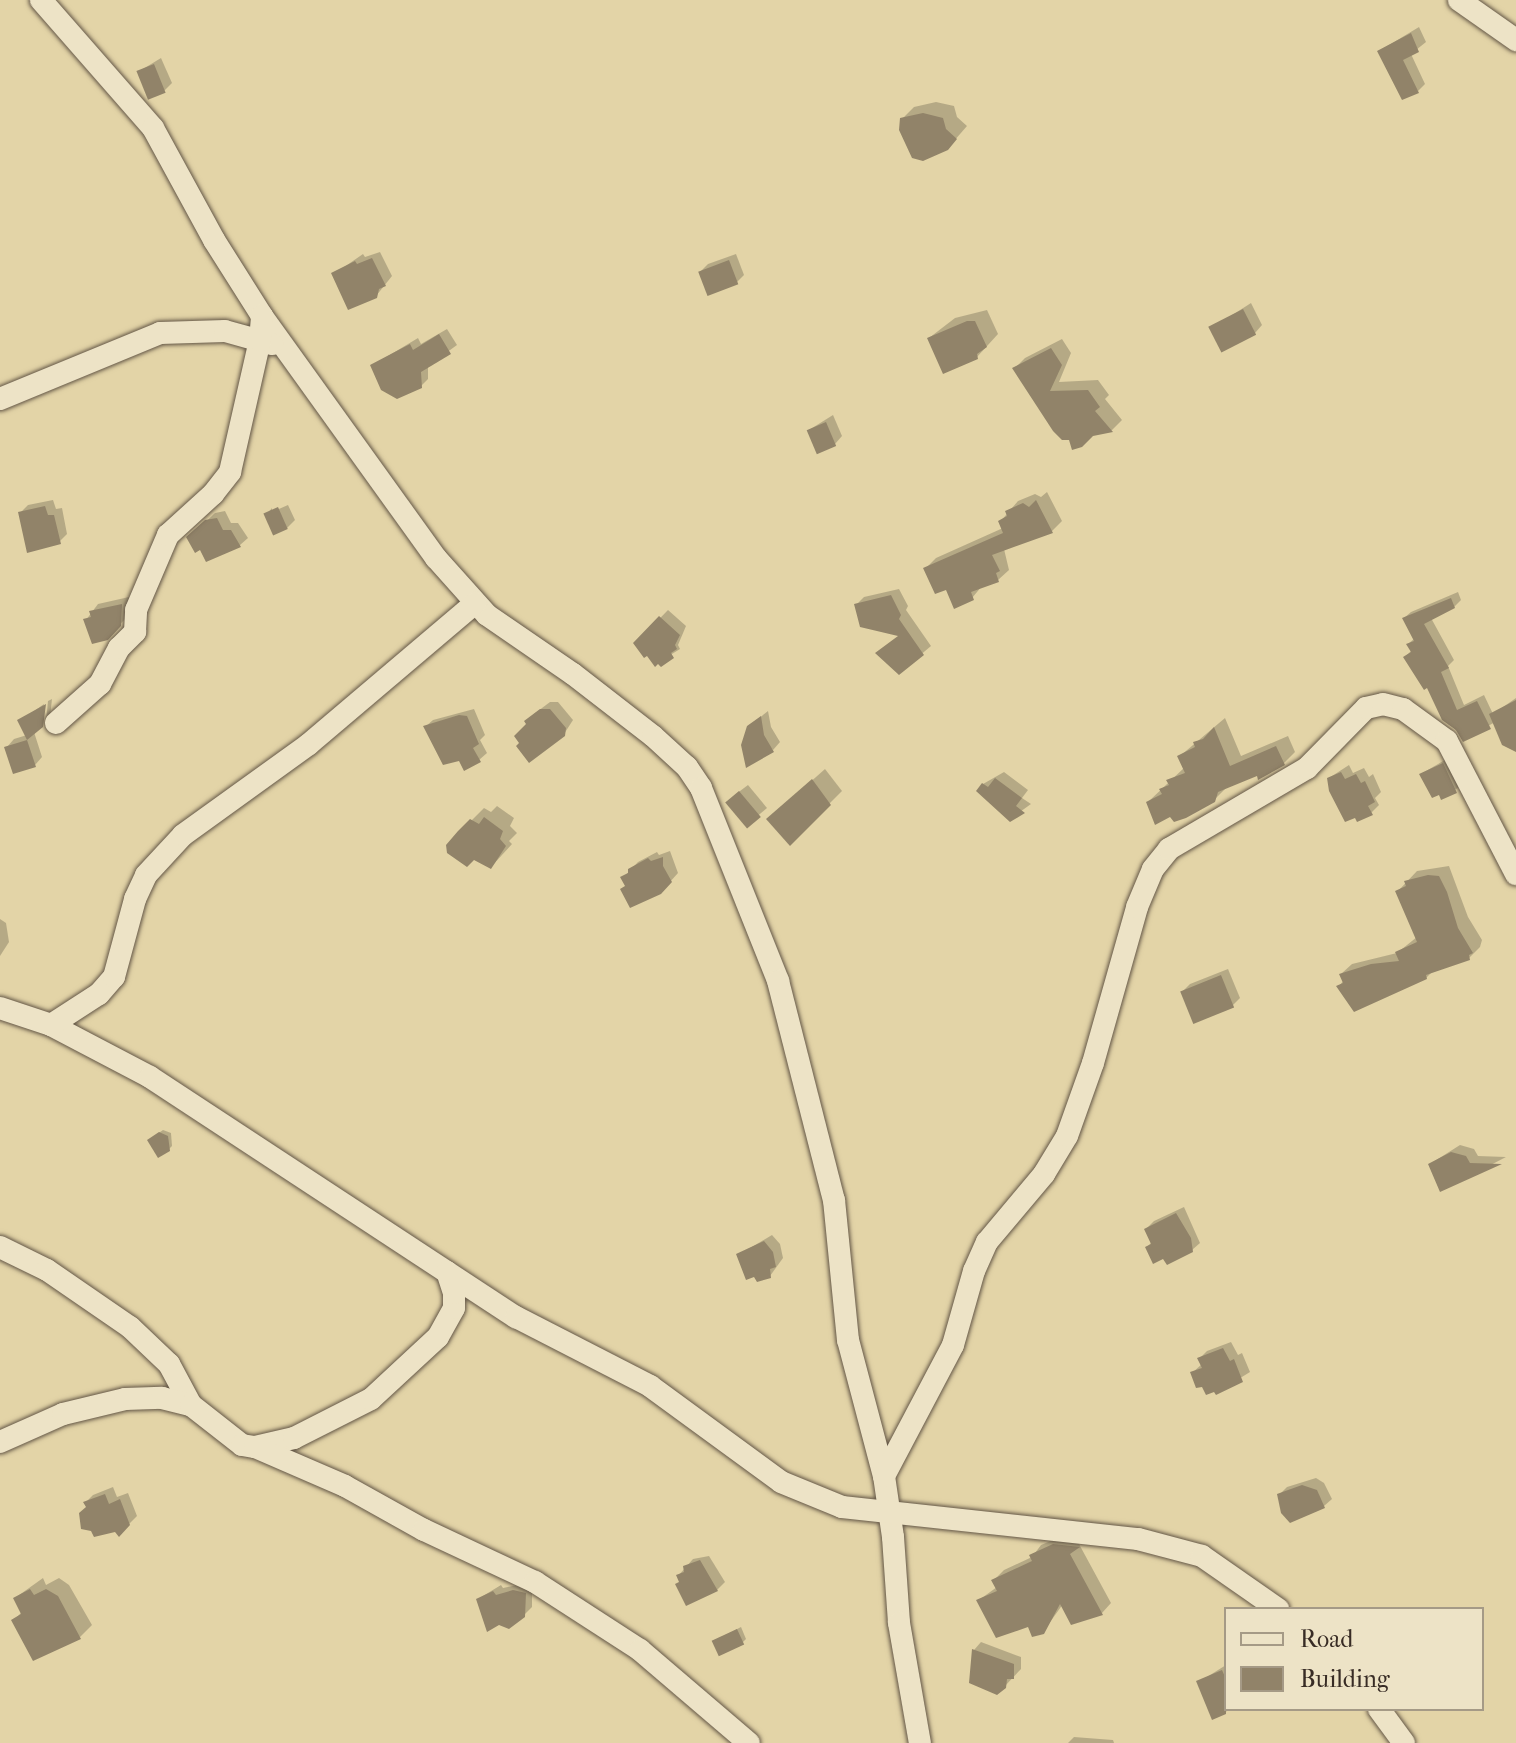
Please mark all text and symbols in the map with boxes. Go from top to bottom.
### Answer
legend [1224,1607,1484,1711]
text: Road [1300,1625,1353,1653]
text: Building [1300,1665,1390,1693]

